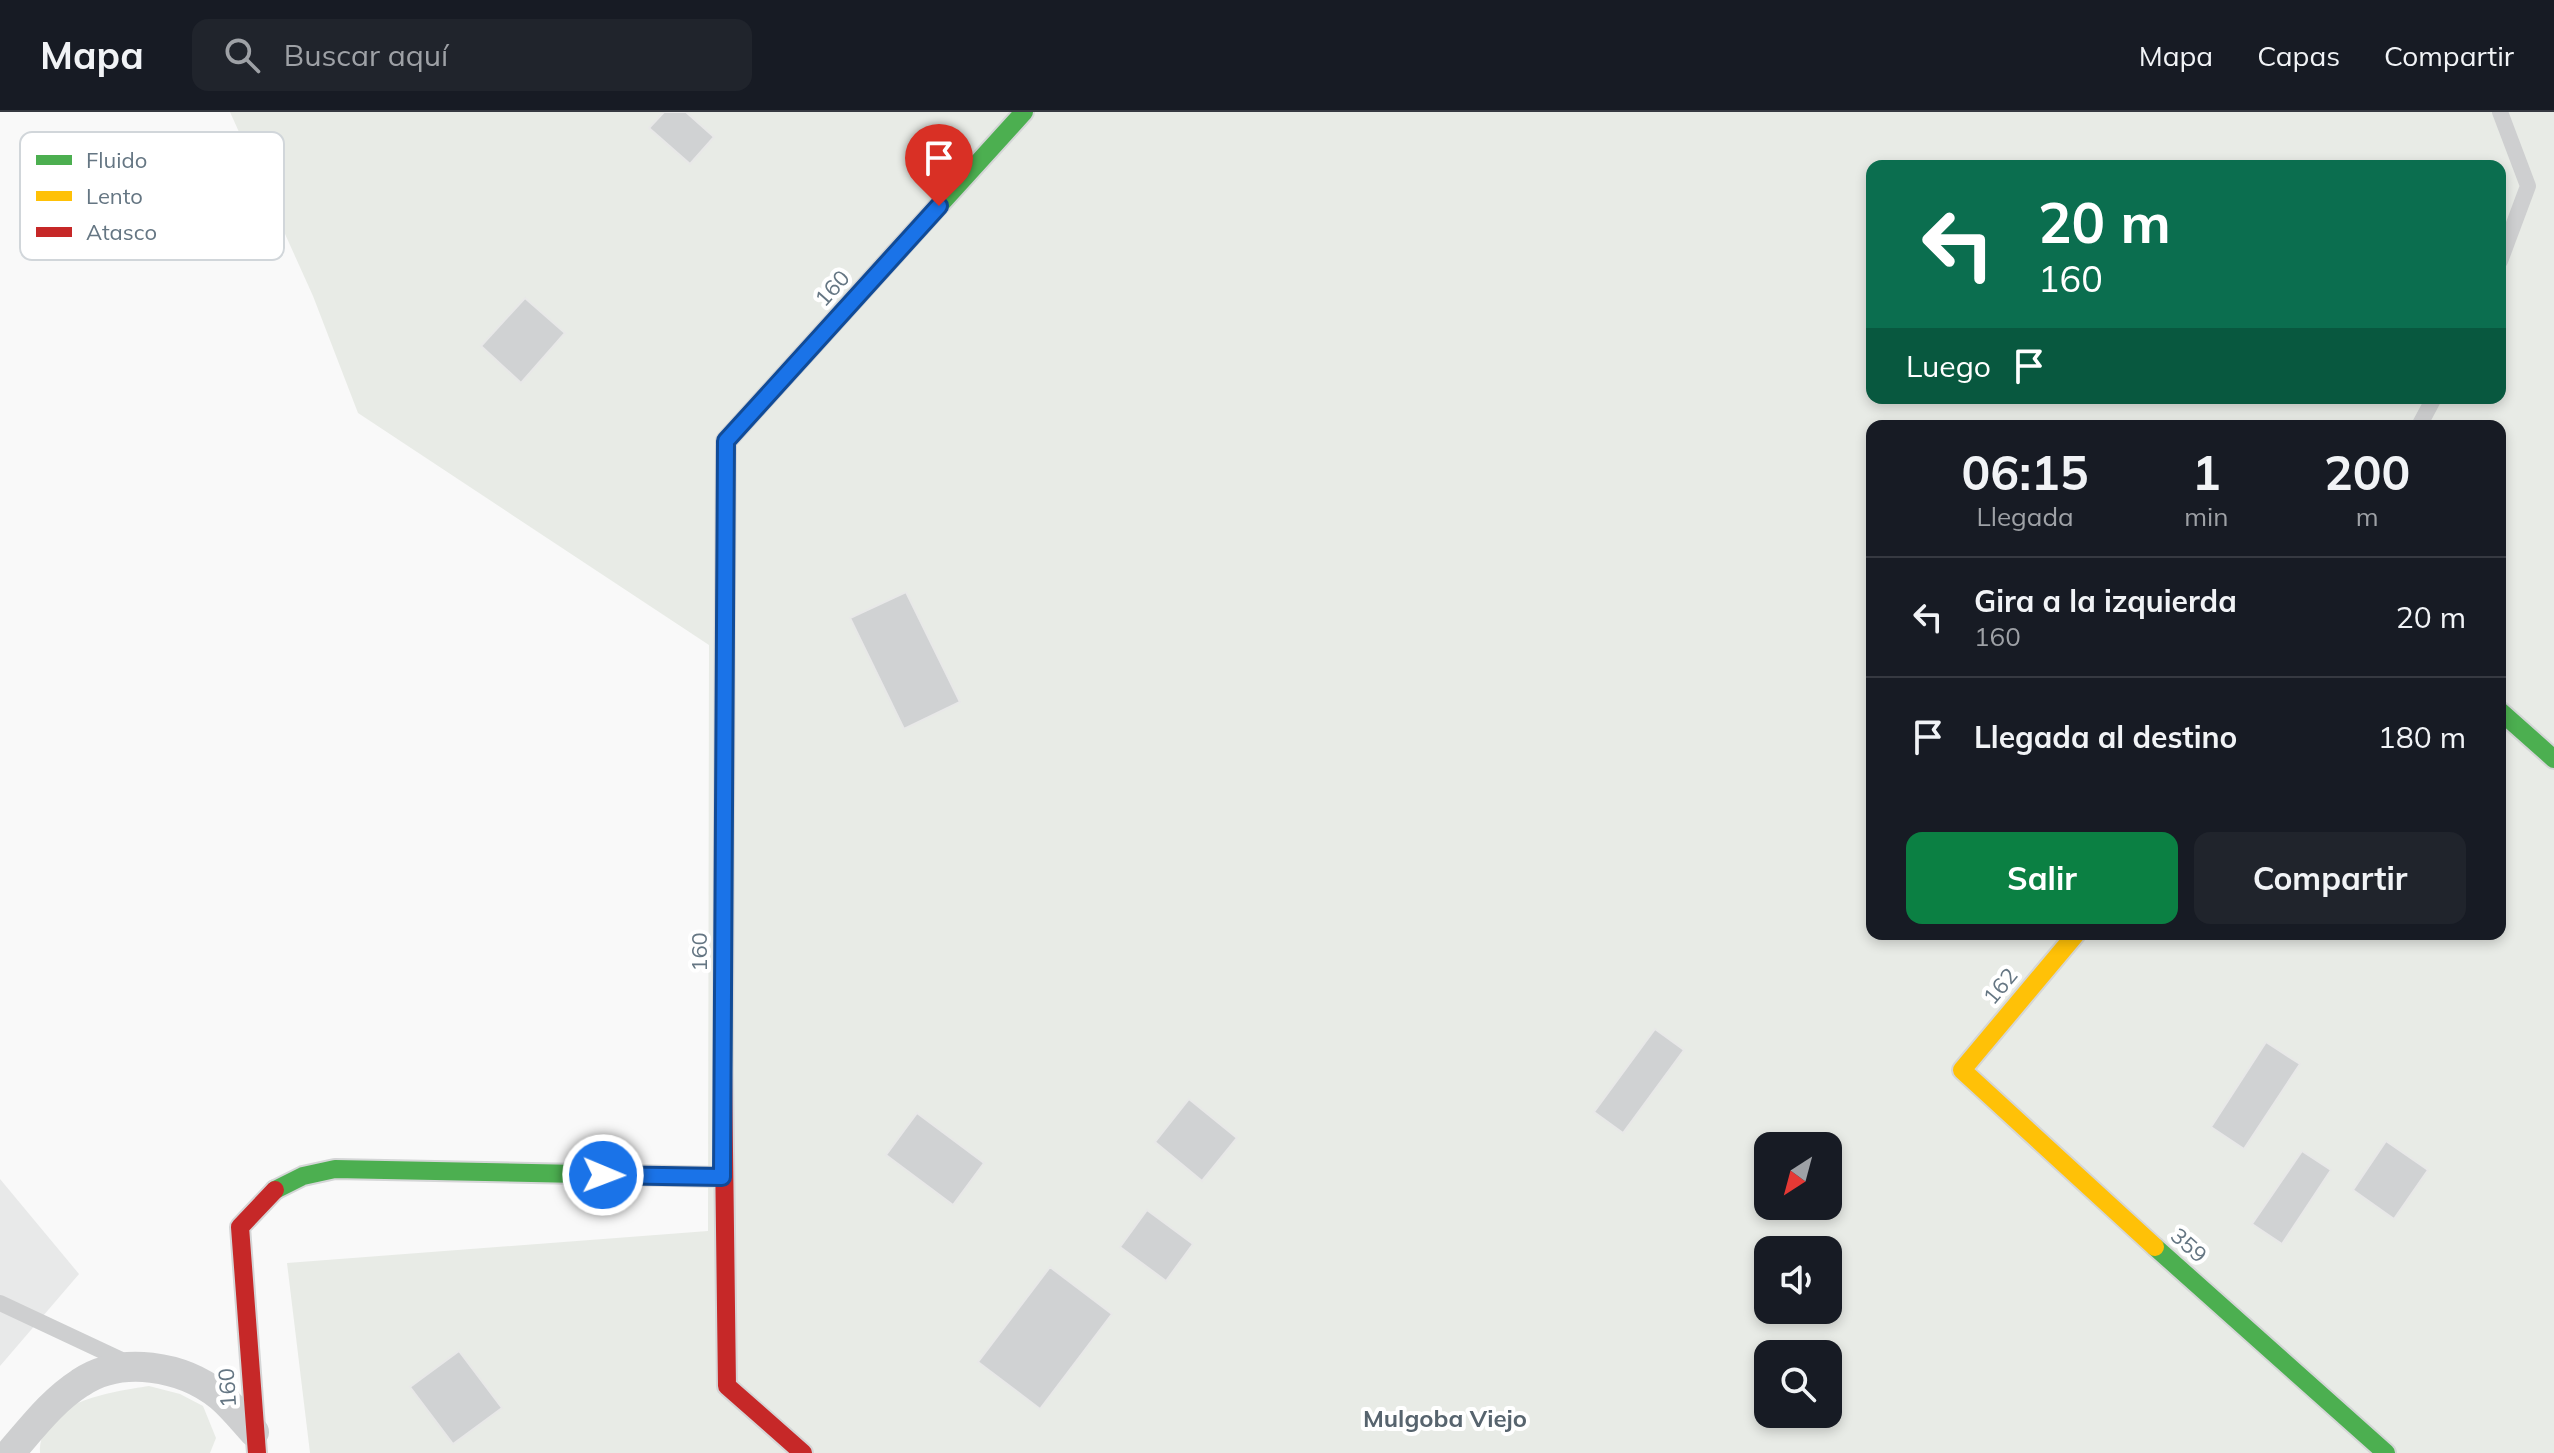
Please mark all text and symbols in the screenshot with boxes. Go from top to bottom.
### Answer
search box [192,19,752,91]
text: Mapa [40,31,144,79]
icon: search [220,33,264,77]
text: Buscar aquí [284,36,448,74]
text: Mapa [2139,38,2213,73]
text: Capas [2257,38,2340,73]
text: Compartir [2384,38,2514,73]
pin [905,124,973,206]
legend [20,132,284,260]
icon: arrive [917,136,961,180]
text: Fluido [86,146,147,174]
text: Lento [86,182,143,210]
text: 20 m [2038,187,2171,257]
icon: left [1906,192,2010,296]
text: Atasco [86,218,157,246]
text: 160 [2038,256,2103,301]
street label: 160 [808,264,856,312]
icon: arrive [2007,344,2051,388]
text: Luego [1906,347,1991,385]
text: 06:15 [1962,442,2089,502]
text: 1 [2192,442,2221,502]
text: 200 [2324,442,2410,502]
text: Llegada [1977,500,2074,533]
text: min [2184,500,2228,533]
text: m [2356,500,2379,533]
text: Gira a la izquierda [1974,582,2237,620]
icon: left [1906,595,1950,639]
text: 20 m [2396,598,2466,636]
text: 160 [1974,620,2021,653]
icon: arrive [1906,715,1950,759]
text: Llegada al destino [1974,718,2237,756]
text: 180 m [2378,718,2466,756]
button: Salir [1906,832,2178,924]
button: Compartir [2194,832,2466,924]
street label: 160 [685,932,713,972]
street label: 162 [1977,962,2023,1010]
north arrow [1754,1132,1842,1220]
map controls [1754,1132,1842,1428]
position arrow [561,1133,645,1217]
street label: 359 [2165,1221,2213,1269]
button: sound [1754,1236,1842,1324]
button: search [1754,1340,1842,1428]
street label: 160 [212,1367,242,1409]
district label: Mulgoba Viejo [1363,1403,1527,1433]

